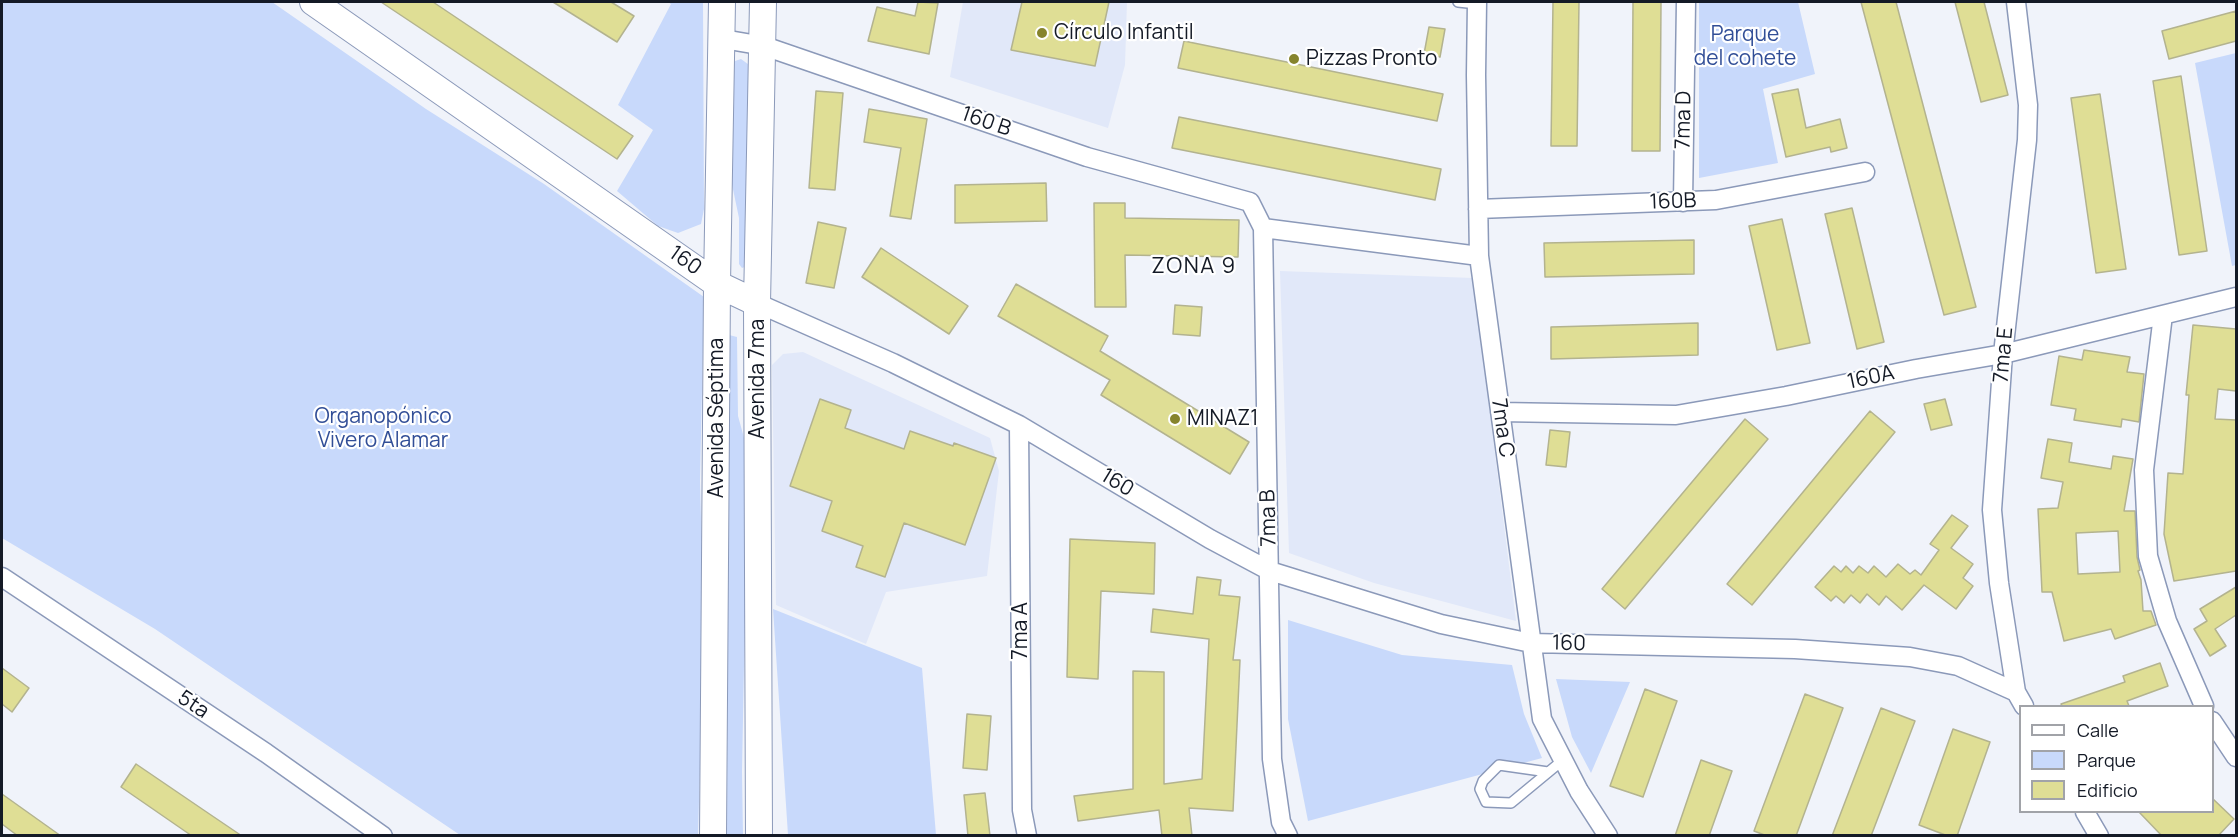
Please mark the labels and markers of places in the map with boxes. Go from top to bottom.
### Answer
place label: Círculo Infantil [1054,20,1194,46]
marker: Círculo Infantil [1035,26,1049,40]
place label: Pizzas Pronto [1306,46,1437,72]
marker: Pizzas Pronto [1287,52,1301,66]
place label: MINAZ1 [1187,406,1258,432]
marker: MINAZ1 [1168,412,1182,426]

